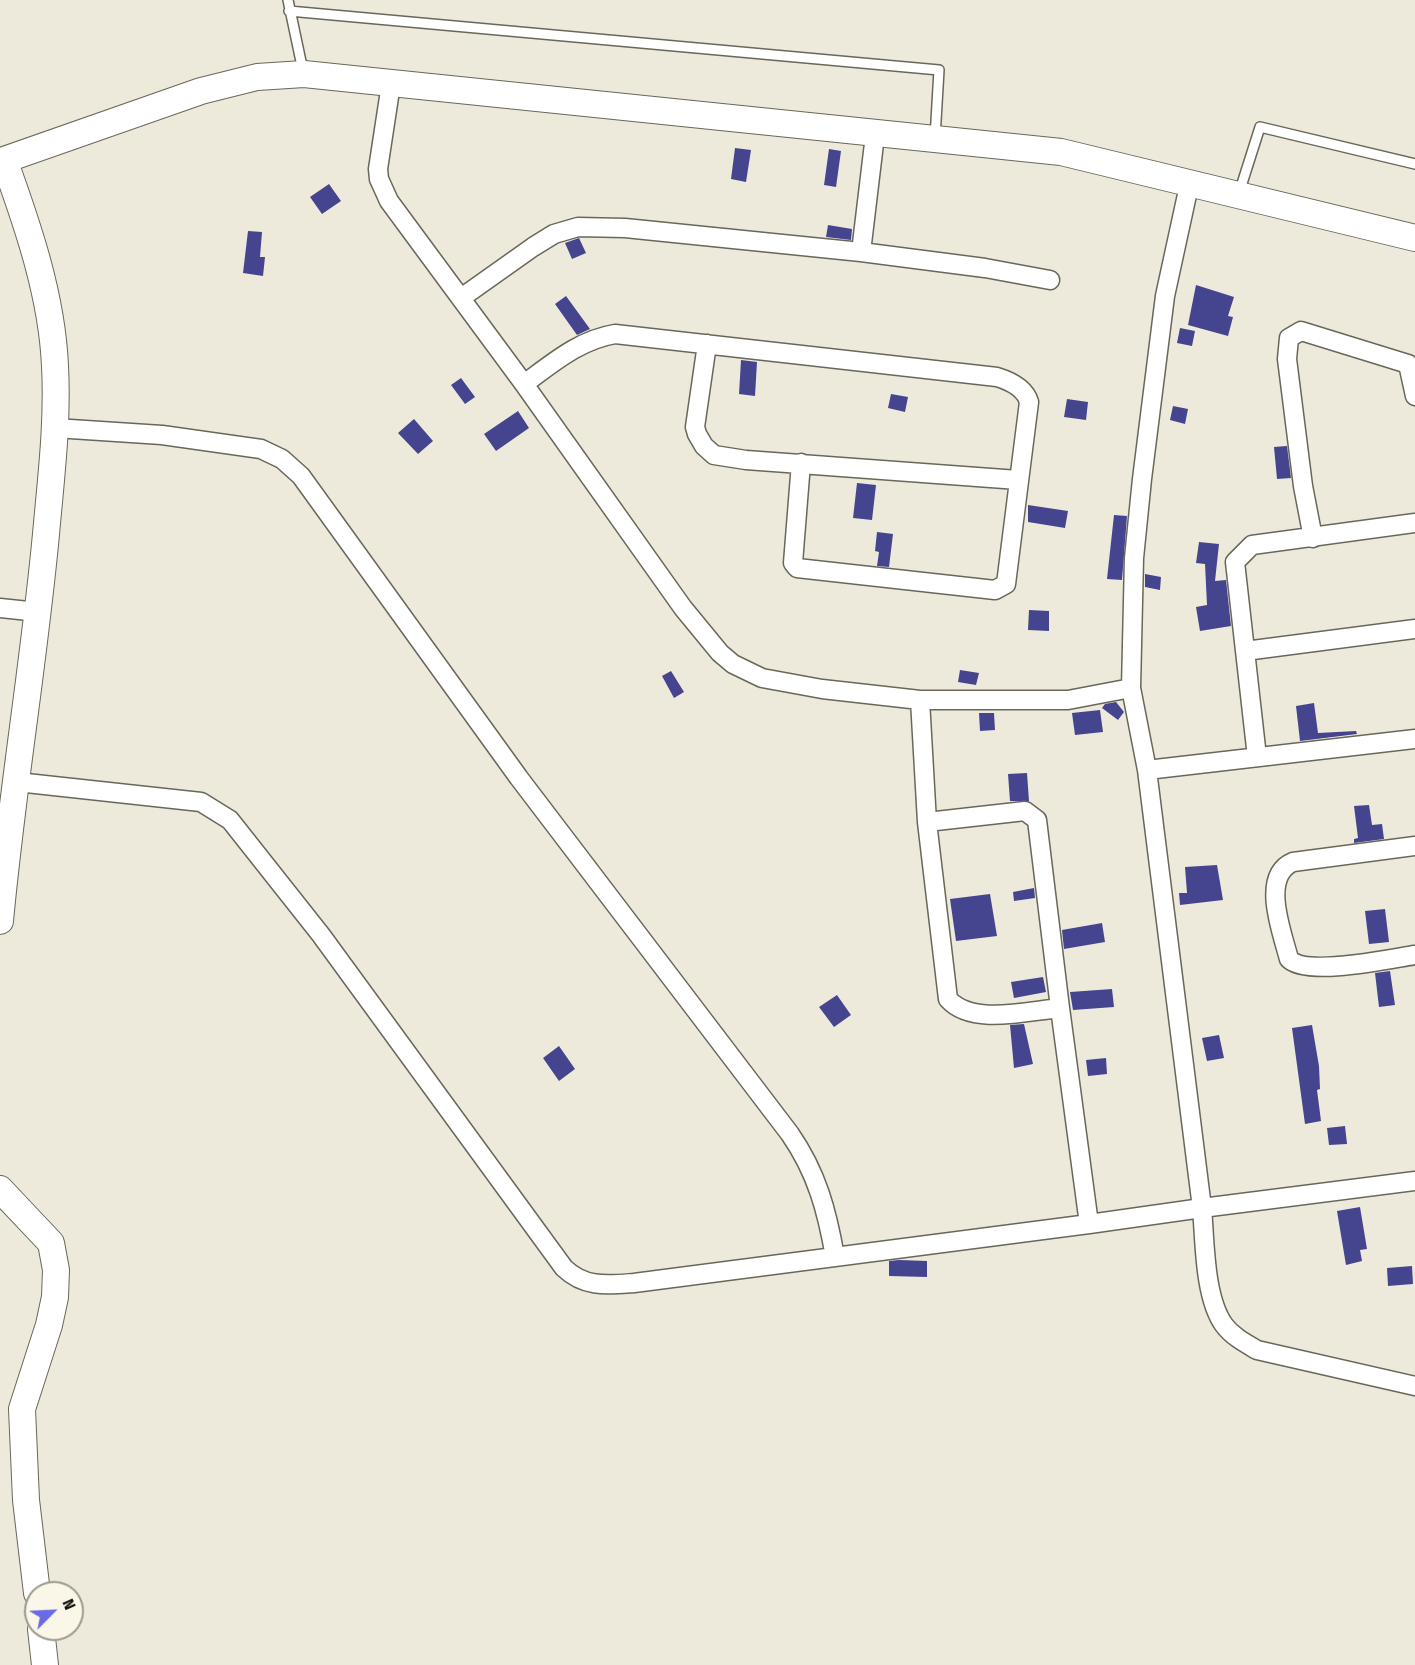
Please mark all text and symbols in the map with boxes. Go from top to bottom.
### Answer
north arrow [24,1581,84,1641]
text: N [58,1596,80,1613]

